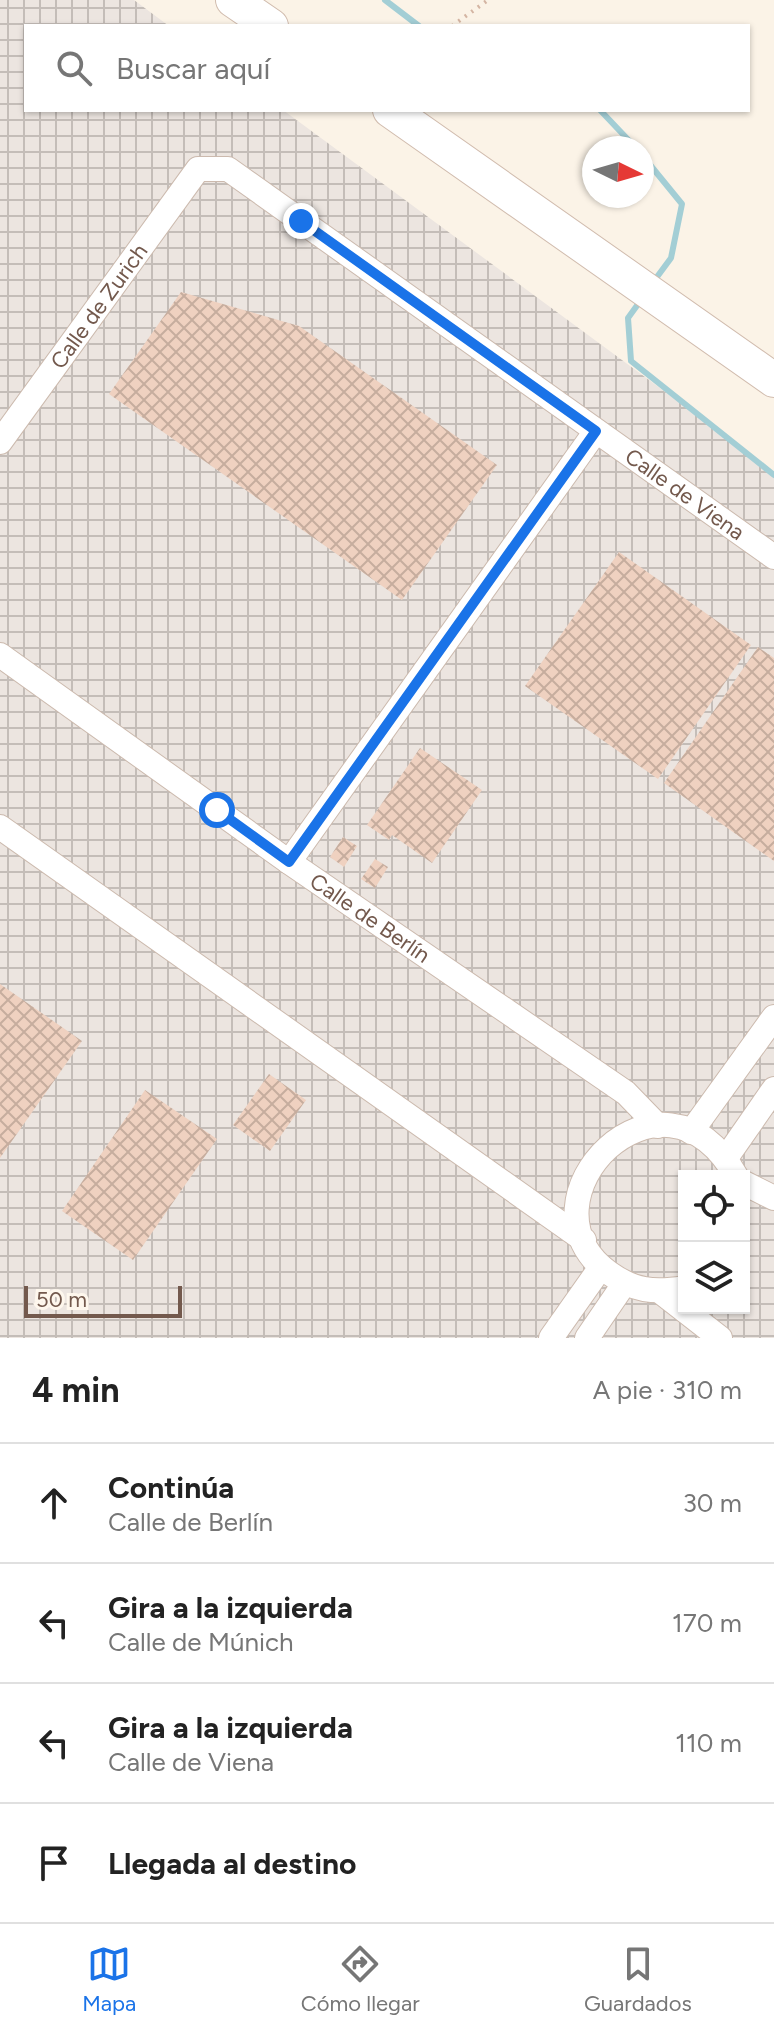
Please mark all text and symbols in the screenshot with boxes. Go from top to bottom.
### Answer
search box [24,24,750,112]
icon: search [52,46,96,90]
text: Buscar aquí [116,50,270,87]
north arrow [582,136,654,208]
route end [283,203,319,239]
street label: Calle de Zurich [44,238,153,374]
street label: Calle de Viena [620,442,750,546]
route start [199,792,235,828]
street label: Calle de Berlín [305,867,436,968]
map controls [678,1170,750,1314]
button: locate [678,1170,750,1242]
button: layers [678,1242,750,1314]
scale bar [24,1282,182,1318]
text: 50 m [36,1286,87,1313]
text: 4 min [32,1370,119,1411]
text: A pie · 310 m [593,1374,742,1406]
text: Continúa [108,1469,234,1506]
icon: ahead [32,1481,76,1525]
text: 30 m [683,1487,742,1519]
text: Calle de Berlín [108,1506,273,1538]
text: Gira a la izquierda [108,1589,353,1626]
icon: left [32,1601,76,1645]
text: 170 m [672,1607,742,1639]
text: Calle de Múnich [108,1626,294,1658]
text: Gira a la izquierda [108,1709,353,1746]
icon: left [32,1721,76,1765]
text: 110 m [675,1727,742,1759]
text: Calle de Viena [108,1746,274,1778]
icon: arrive [32,1841,76,1885]
text: Llegada al destino [108,1845,356,1882]
tab: Mapa [82,1942,136,2017]
tab: Cómo llegar [301,1942,420,2017]
tab: Guardados [584,1942,692,2017]

